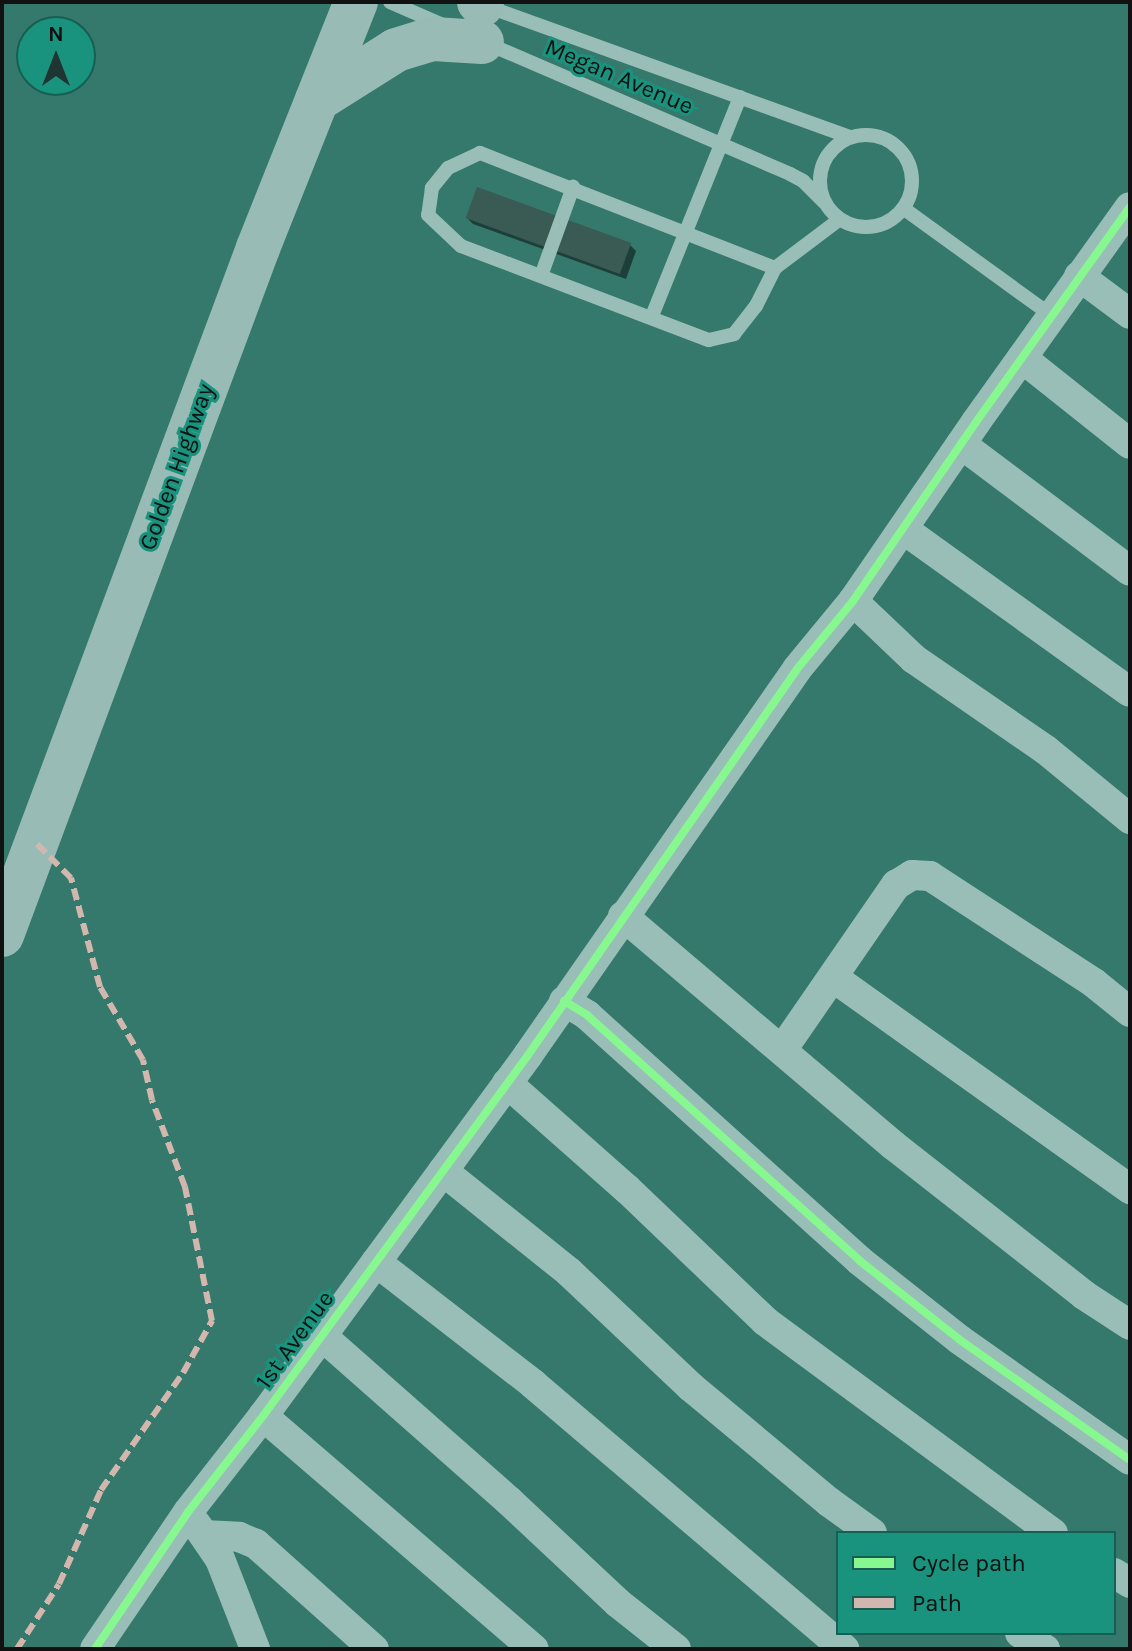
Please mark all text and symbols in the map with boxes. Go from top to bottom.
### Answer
north arrow [16,16,96,96]
text: N [48,21,64,47]
street label: Megan Avenue [540,33,698,121]
street label: Golden Highway [134,380,220,554]
street label: 1st Avenue [250,1285,340,1395]
legend [836,1531,1116,1635]
text: Cycle path [912,1549,1026,1577]
text: Path [912,1589,962,1617]

